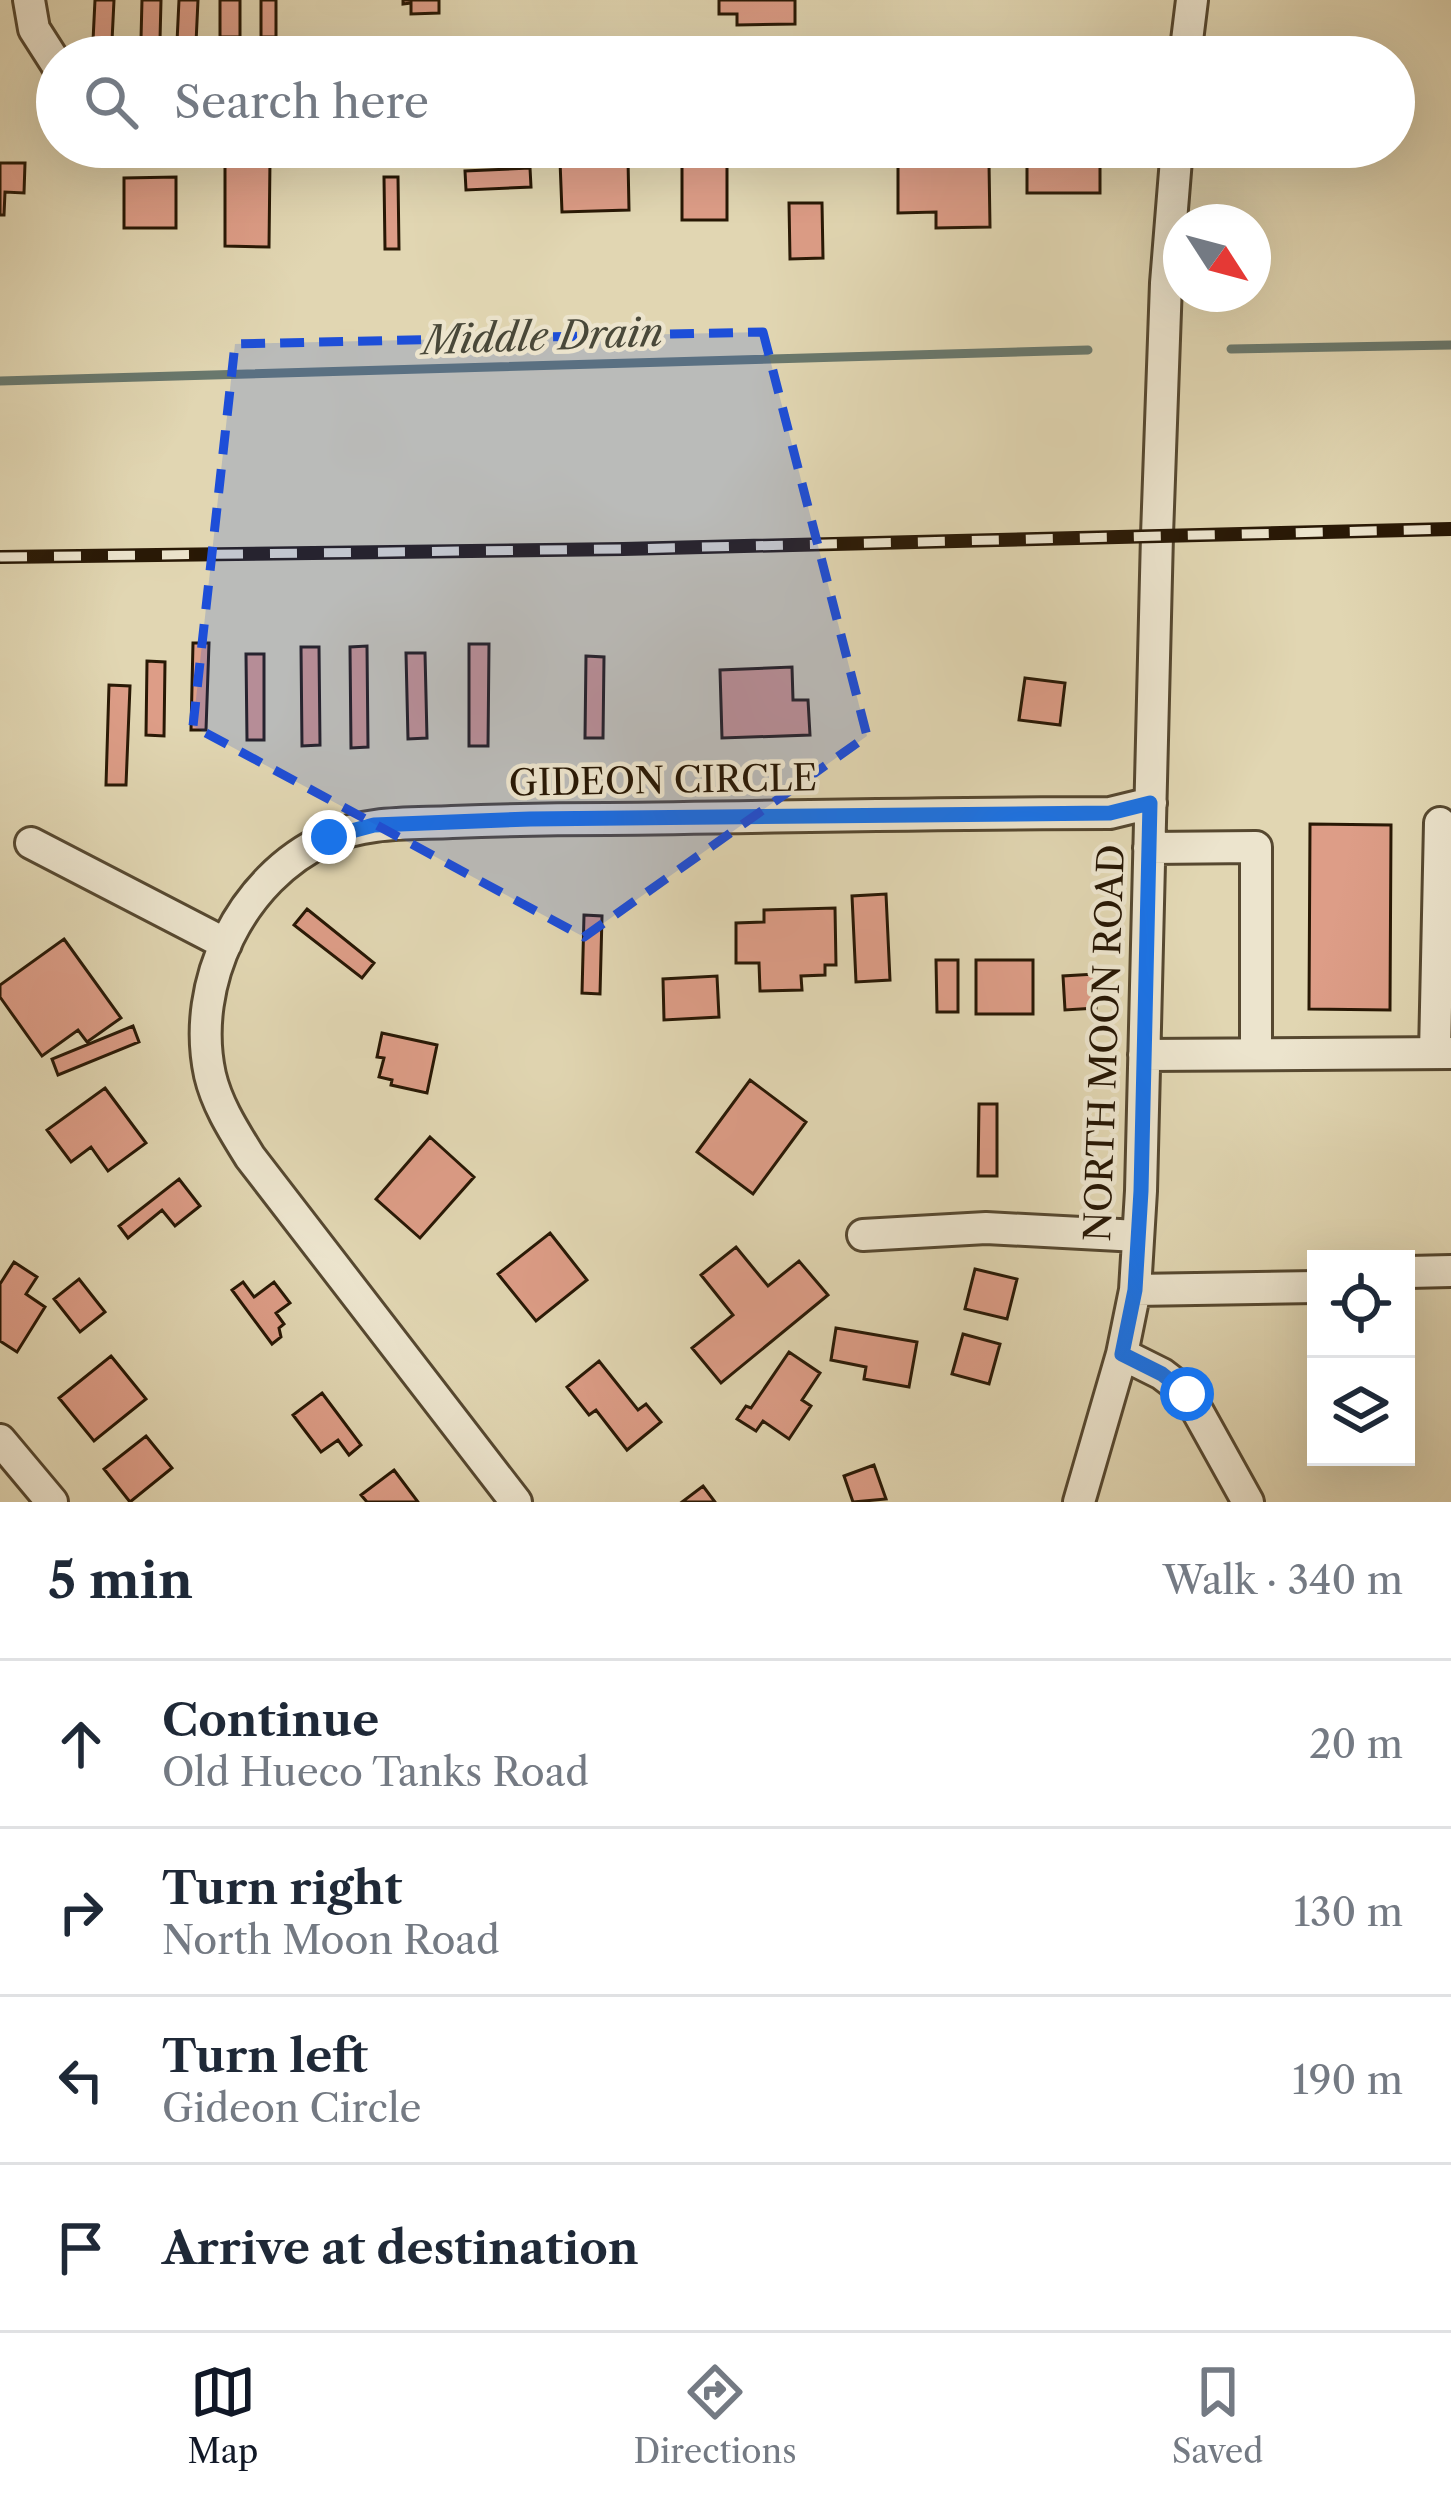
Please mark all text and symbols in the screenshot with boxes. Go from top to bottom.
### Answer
search box [36,36,1415,168]
icon: search [78,69,144,135]
text: Search here [174,74,429,130]
north arrow [1163,204,1271,312]
water label: Middle Drain [418,308,664,364]
street label: GIDEON CIRCLE [508,755,818,805]
route end [302,810,356,864]
street label: NORTH MOON ROAD [1075,844,1133,1242]
map controls [1307,1250,1415,1466]
button: locate [1307,1250,1415,1358]
button: layers [1307,1358,1415,1466]
route start [1160,1367,1214,1421]
text: 5 min [48,1549,193,1611]
text: Walk · 340 m [1163,1556,1403,1604]
text: Continue [162,1692,379,1748]
icon: ahead [48,1711,114,1777]
text: 20 m [1309,1720,1403,1768]
text: Old Hueco Tanks Road [162,1748,589,1796]
text: Turn right [162,1860,402,1916]
icon: right [48,1879,114,1945]
text: 130 m [1294,1888,1403,1936]
text: North Moon Road [162,1916,500,1964]
text: Turn left [162,2028,368,2084]
icon: left [48,2047,114,2113]
text: 190 m [1292,2056,1403,2104]
text: Gideon Circle [162,2084,421,2132]
icon: arrive [48,2215,114,2281]
text: Arrive at destination [162,2220,639,2276]
tab: Map [188,2359,258,2472]
tab: Directions [634,2359,797,2472]
tab: Saved [1172,2359,1263,2472]

